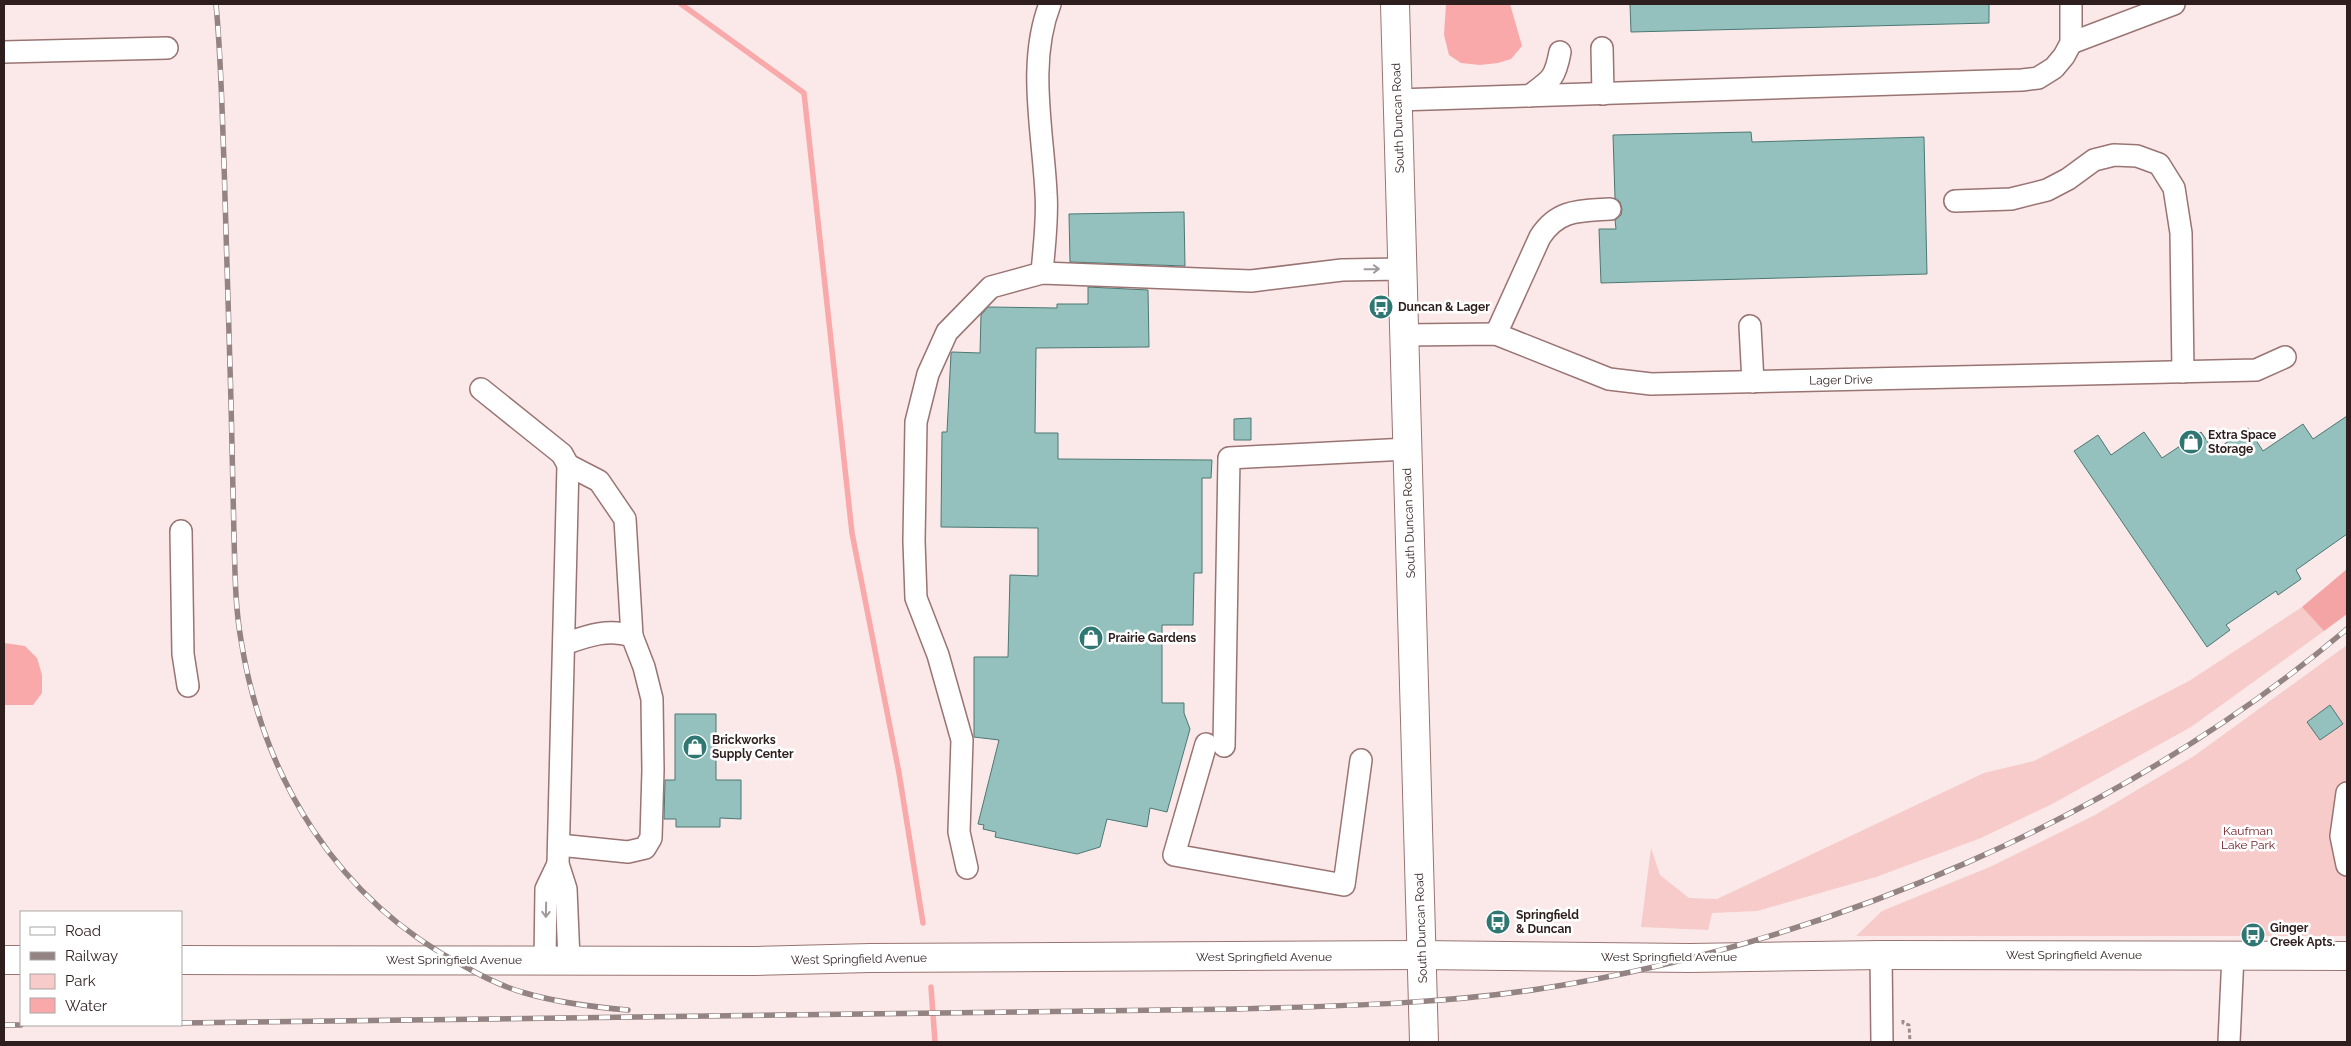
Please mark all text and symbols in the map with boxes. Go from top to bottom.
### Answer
street label: South Duncan Road [1389,63,1407,173]
one-way arrow [1364,264,1380,274]
bus stop icon: Duncan & Lager [1368,294,1394,320]
place label: Duncan & Lager [1398,300,1490,314]
street label: Lager Drive [1809,372,1873,388]
place label: Extra Space Storage [2208,428,2276,456]
shop icon: Extra Space Storage [2178,429,2204,455]
street label: South Duncan Road [1400,468,1418,578]
shop icon: Prairie Gardens [1078,625,1104,651]
place label: Prairie Gardens [1108,631,1196,645]
place label: Brickworks Supply Center [712,733,794,761]
shop icon: Brickworks Supply Center [682,734,708,760]
park label: Kaufman Lake Park [2221,824,2276,852]
street label: South Duncan Road [1412,873,1430,983]
one-way arrow [541,902,551,918]
place label: Springfield & Duncan [1516,908,1579,936]
bus stop icon: Springfield & Duncan [1485,909,1511,935]
legend [20,911,182,1026]
place label: Ginger Creek Apts. [2270,921,2336,949]
text: Road [65,922,101,940]
bus stop icon: Ginger Creek Apts. [2240,922,2266,948]
text: Railway [65,947,118,965]
street label: West Springfield Avenue [2006,948,2142,962]
street label: West Springfield Avenue [1196,950,1332,964]
street label: West Springfield Avenue [1601,950,1737,964]
street label: West Springfield Avenue [791,951,927,967]
street label: West Springfield Avenue [386,953,522,967]
text: Park [65,972,96,990]
text: Water [65,997,108,1015]

